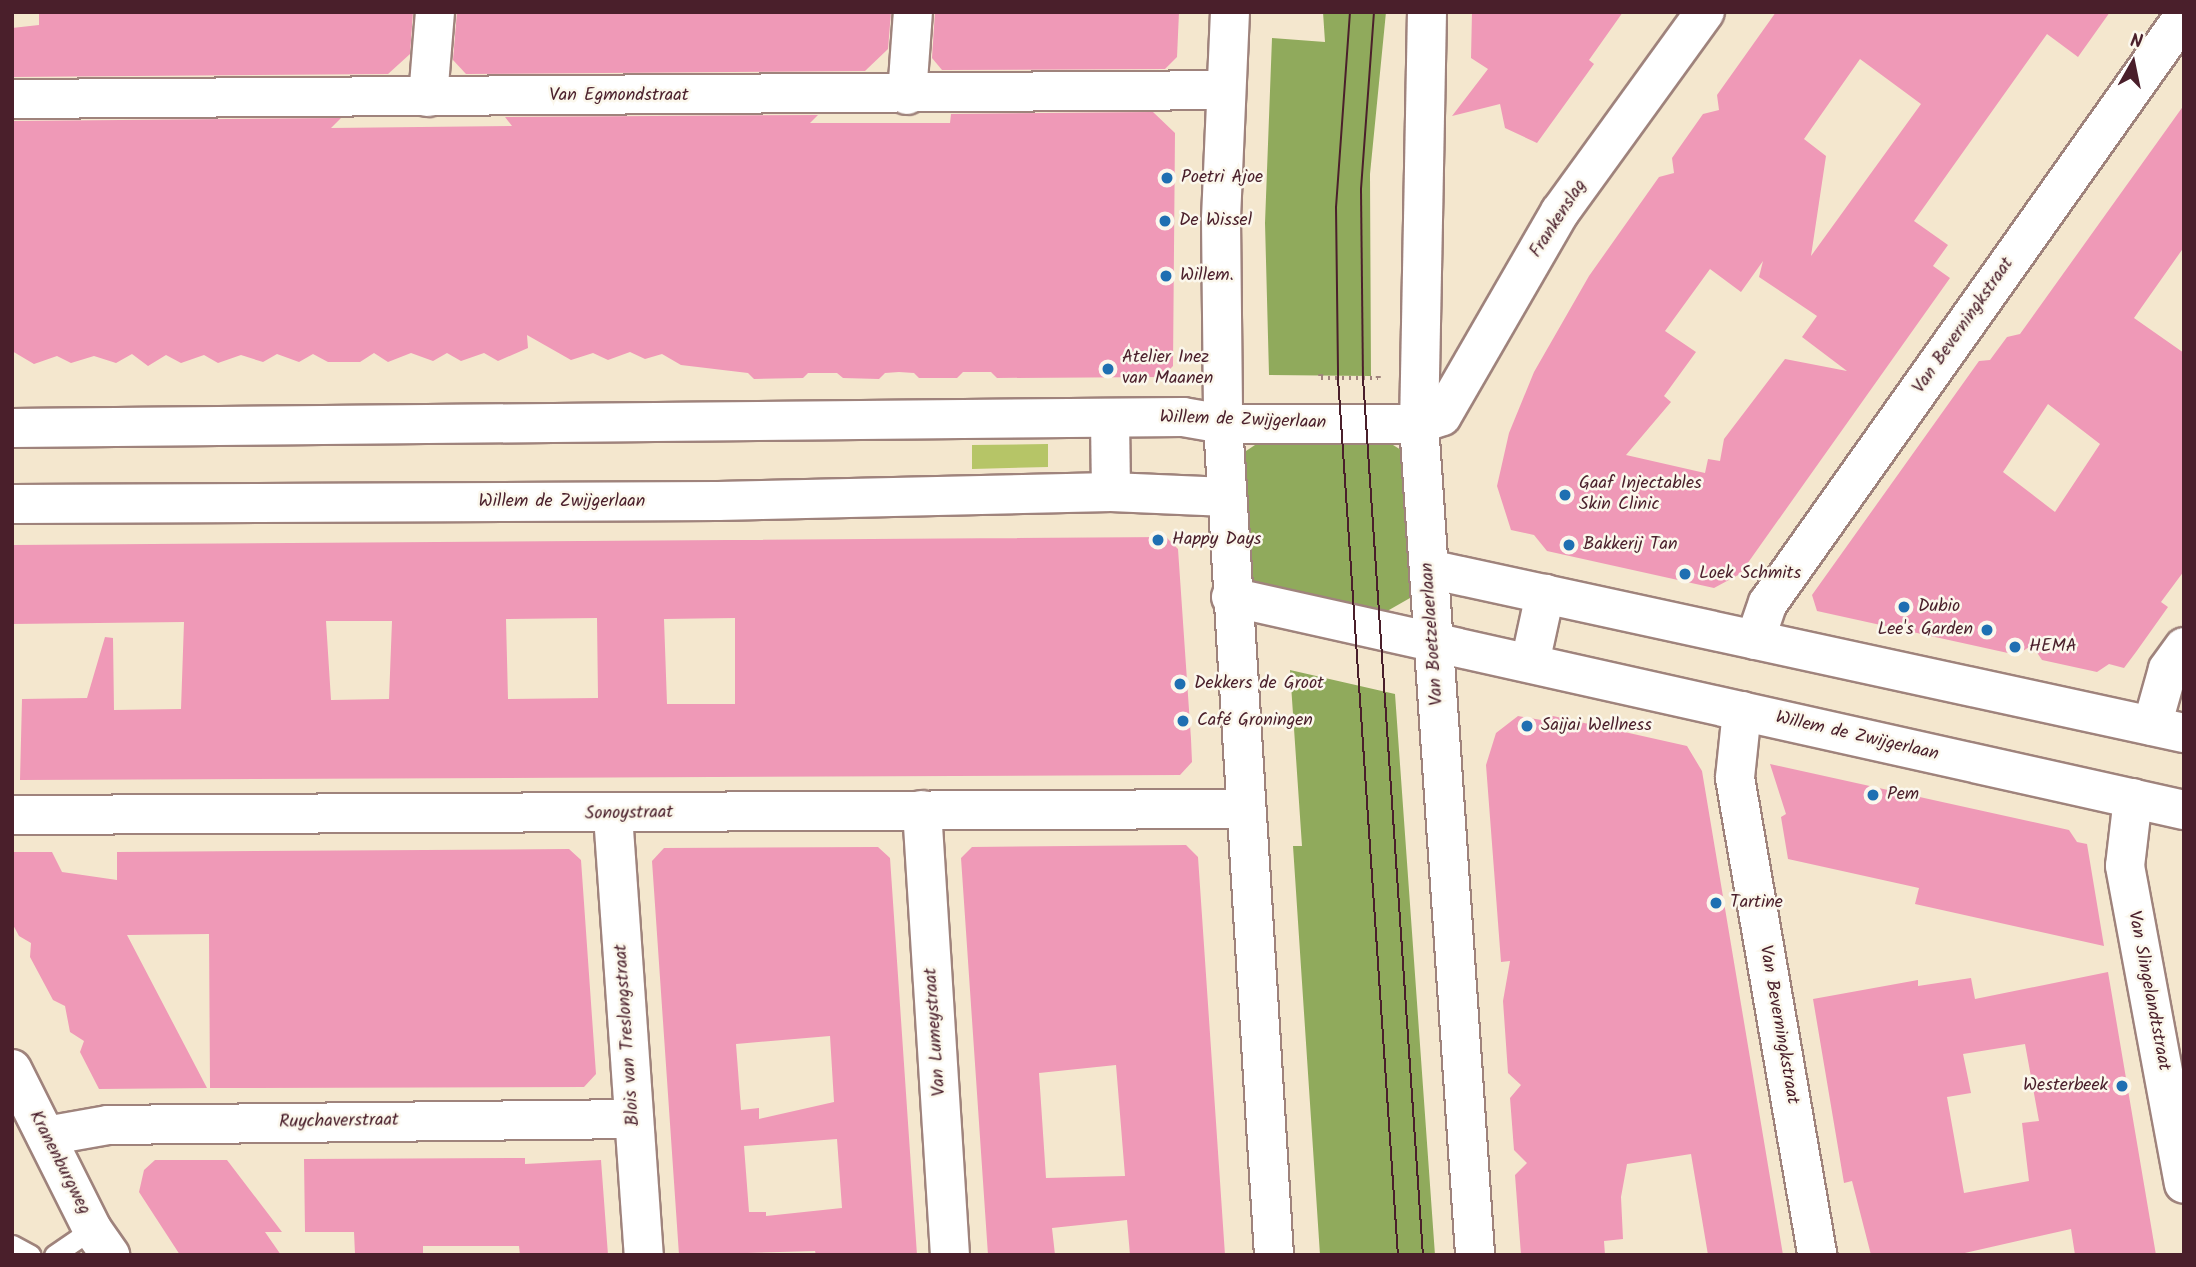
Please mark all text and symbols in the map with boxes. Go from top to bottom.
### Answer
text: N [2128,27,2145,58]
north arrow [2098,28,2168,98]
street label: Van Egmondstraat [549,85,689,107]
place label: Poetri Ajoe [1181,167,1263,189]
marker: Poetri Ajoe [1159,170,1175,186]
street label: Frankenslag [1526,176,1592,262]
place label: De Wissel [1179,210,1252,232]
marker: De Wissel [1157,213,1173,229]
street label: Van Beverningkstraat [1909,254,2019,398]
place label: Willem. [1180,265,1234,287]
marker: Willem. [1158,268,1174,284]
place label: Atelier Inez van Maanen [1122,348,1213,390]
marker: Atelier Inez van Maanen [1100,361,1116,377]
street label: Willem de Zwijgerlaan [1159,407,1327,435]
place label: Gaaf Injectables Skin Clinic [1579,474,1702,516]
marker: Gaaf Injectables Skin Clinic [1557,487,1573,503]
street label: Willem de Zwijgerlaan [479,491,645,513]
place label: Happy Days [1172,529,1262,551]
marker: Happy Days [1150,532,1166,548]
place label: Bakkerij Tan [1583,534,1678,556]
marker: Bakkerij Tan [1561,537,1577,553]
street label: Van Boetzelaerlaan [1417,562,1449,706]
place label: Loek Schmits [1699,563,1801,585]
marker: Loek Schmits [1677,566,1693,582]
place label: Dubio [1918,596,1960,618]
marker: Dubio [1896,599,1912,615]
place label: Lee's Garden [1877,619,1973,641]
marker: Lee's Garden [1979,622,1995,638]
place label: HEMA [2029,636,2077,658]
marker: HEMA [2007,639,2023,655]
place label: Dekkers de Groot [1194,673,1324,695]
marker: Dekkers de Groot [1172,676,1188,692]
street label: Willem de Zwijgerlaan [1773,708,1941,766]
place label: Café Groningen [1197,710,1313,732]
marker: Café Groningen [1175,713,1191,729]
place label: Saijai Wellness [1541,715,1652,737]
marker: Saijai Wellness [1519,718,1535,734]
place label: Pem [1887,784,1919,806]
marker: Pem [1865,787,1881,803]
street label: Sonoystraat [585,802,673,826]
place label: Tartine [1730,892,1783,914]
marker: Tartine [1708,895,1724,911]
street label: Van Slingelandtstraat [2122,909,2174,1073]
street label: Blois van Treslongstraat [611,943,645,1127]
street label: Van Beverningkstraat [1753,944,1803,1106]
street label: Van Lumeystraat [921,967,951,1097]
place label: Westerbeek [2023,1075,2108,1097]
marker: Westerbeek [2114,1078,2130,1094]
street label: Kranenburgweg [24,1107,94,1219]
street label: Ruychaverstraat [279,1110,399,1134]

